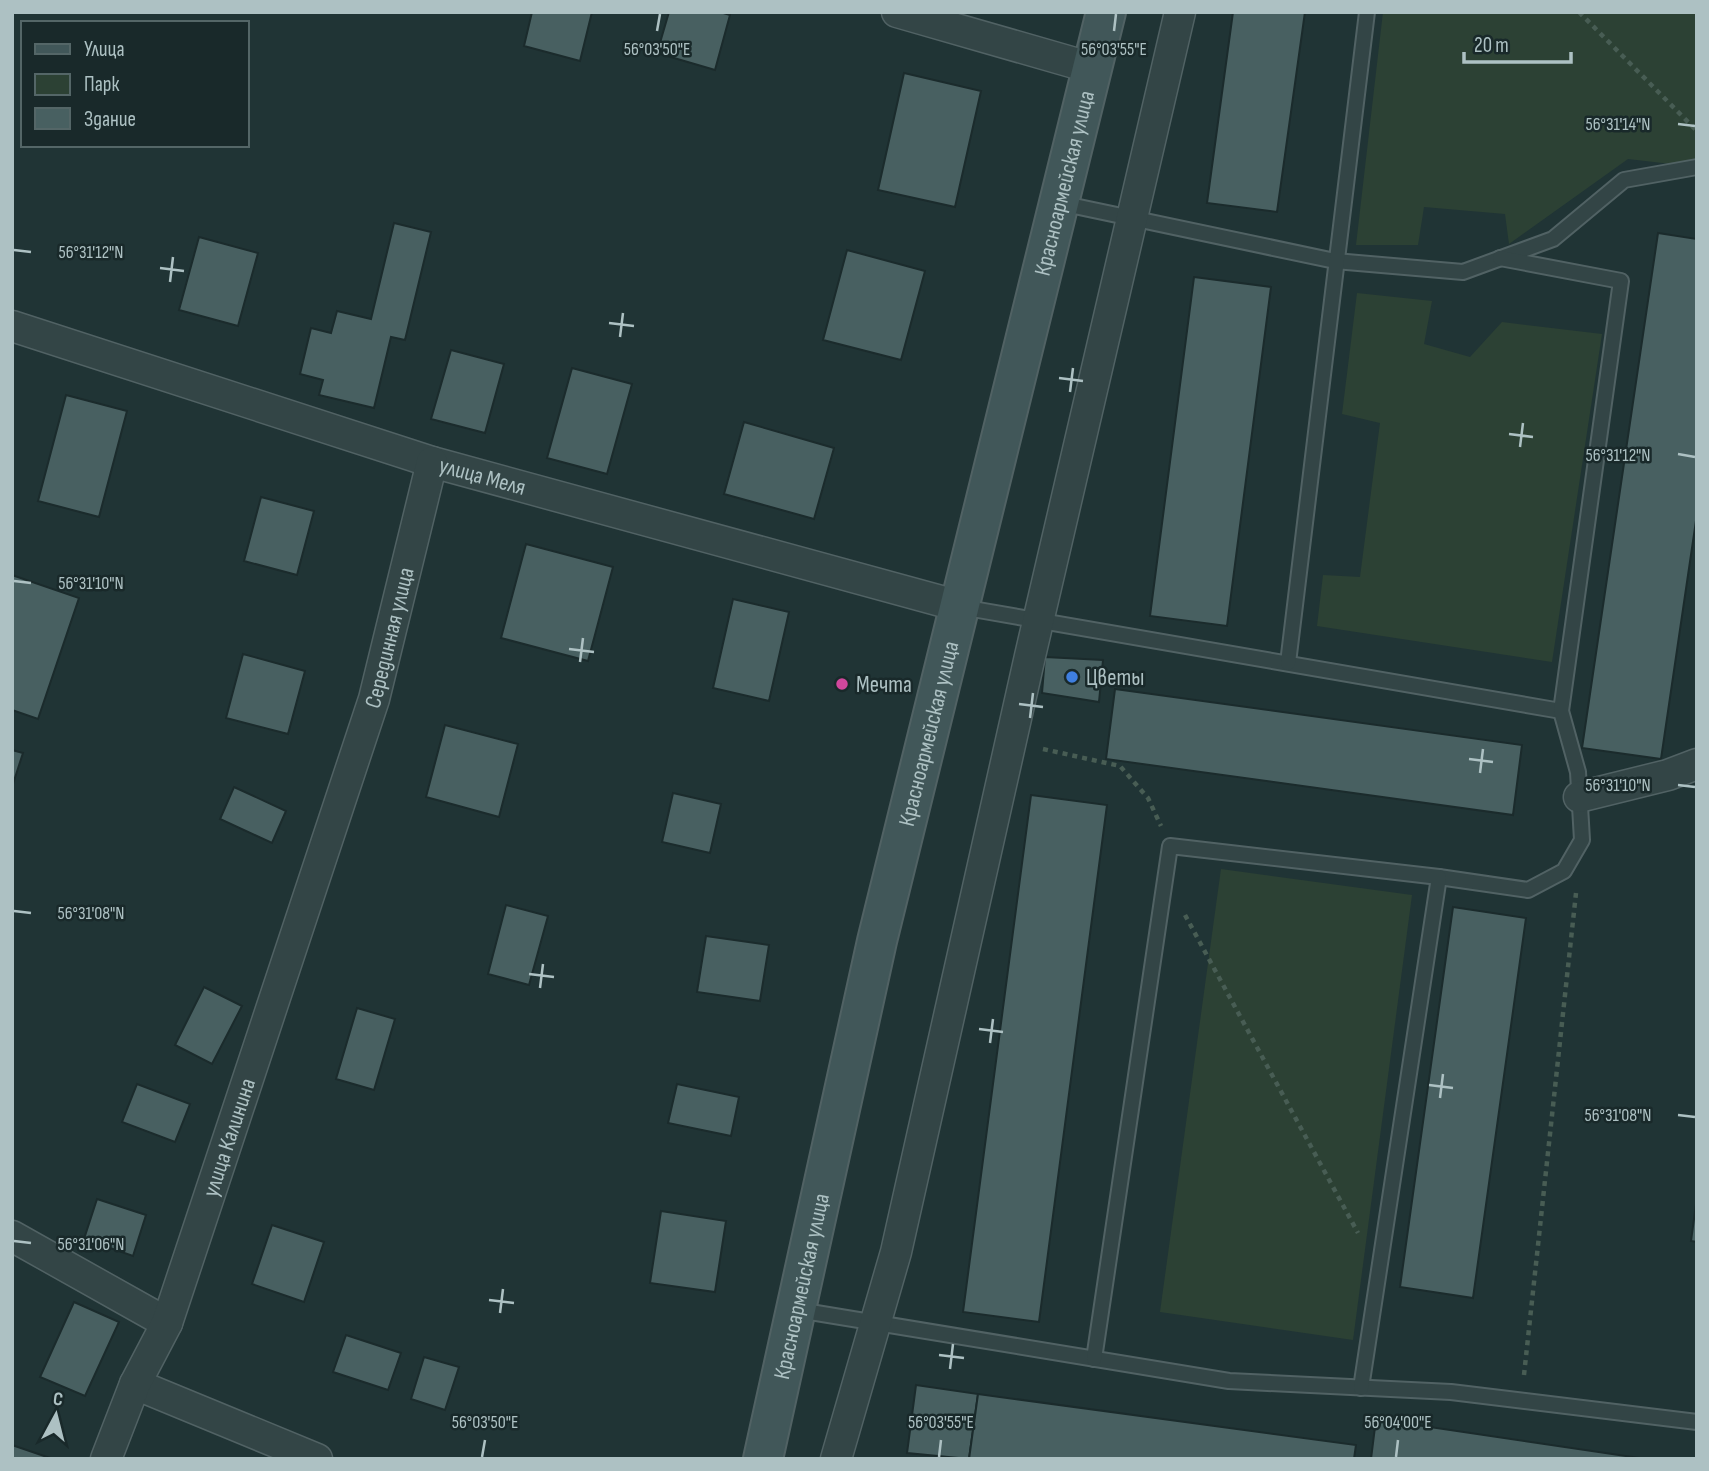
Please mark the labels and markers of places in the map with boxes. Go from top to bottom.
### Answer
place label: Цветы [1086,664,1144,692]
marker: Цветы [1064,669,1080,685]
place label: Мечта [856,671,912,699]
marker: Мечта [834,676,850,692]

